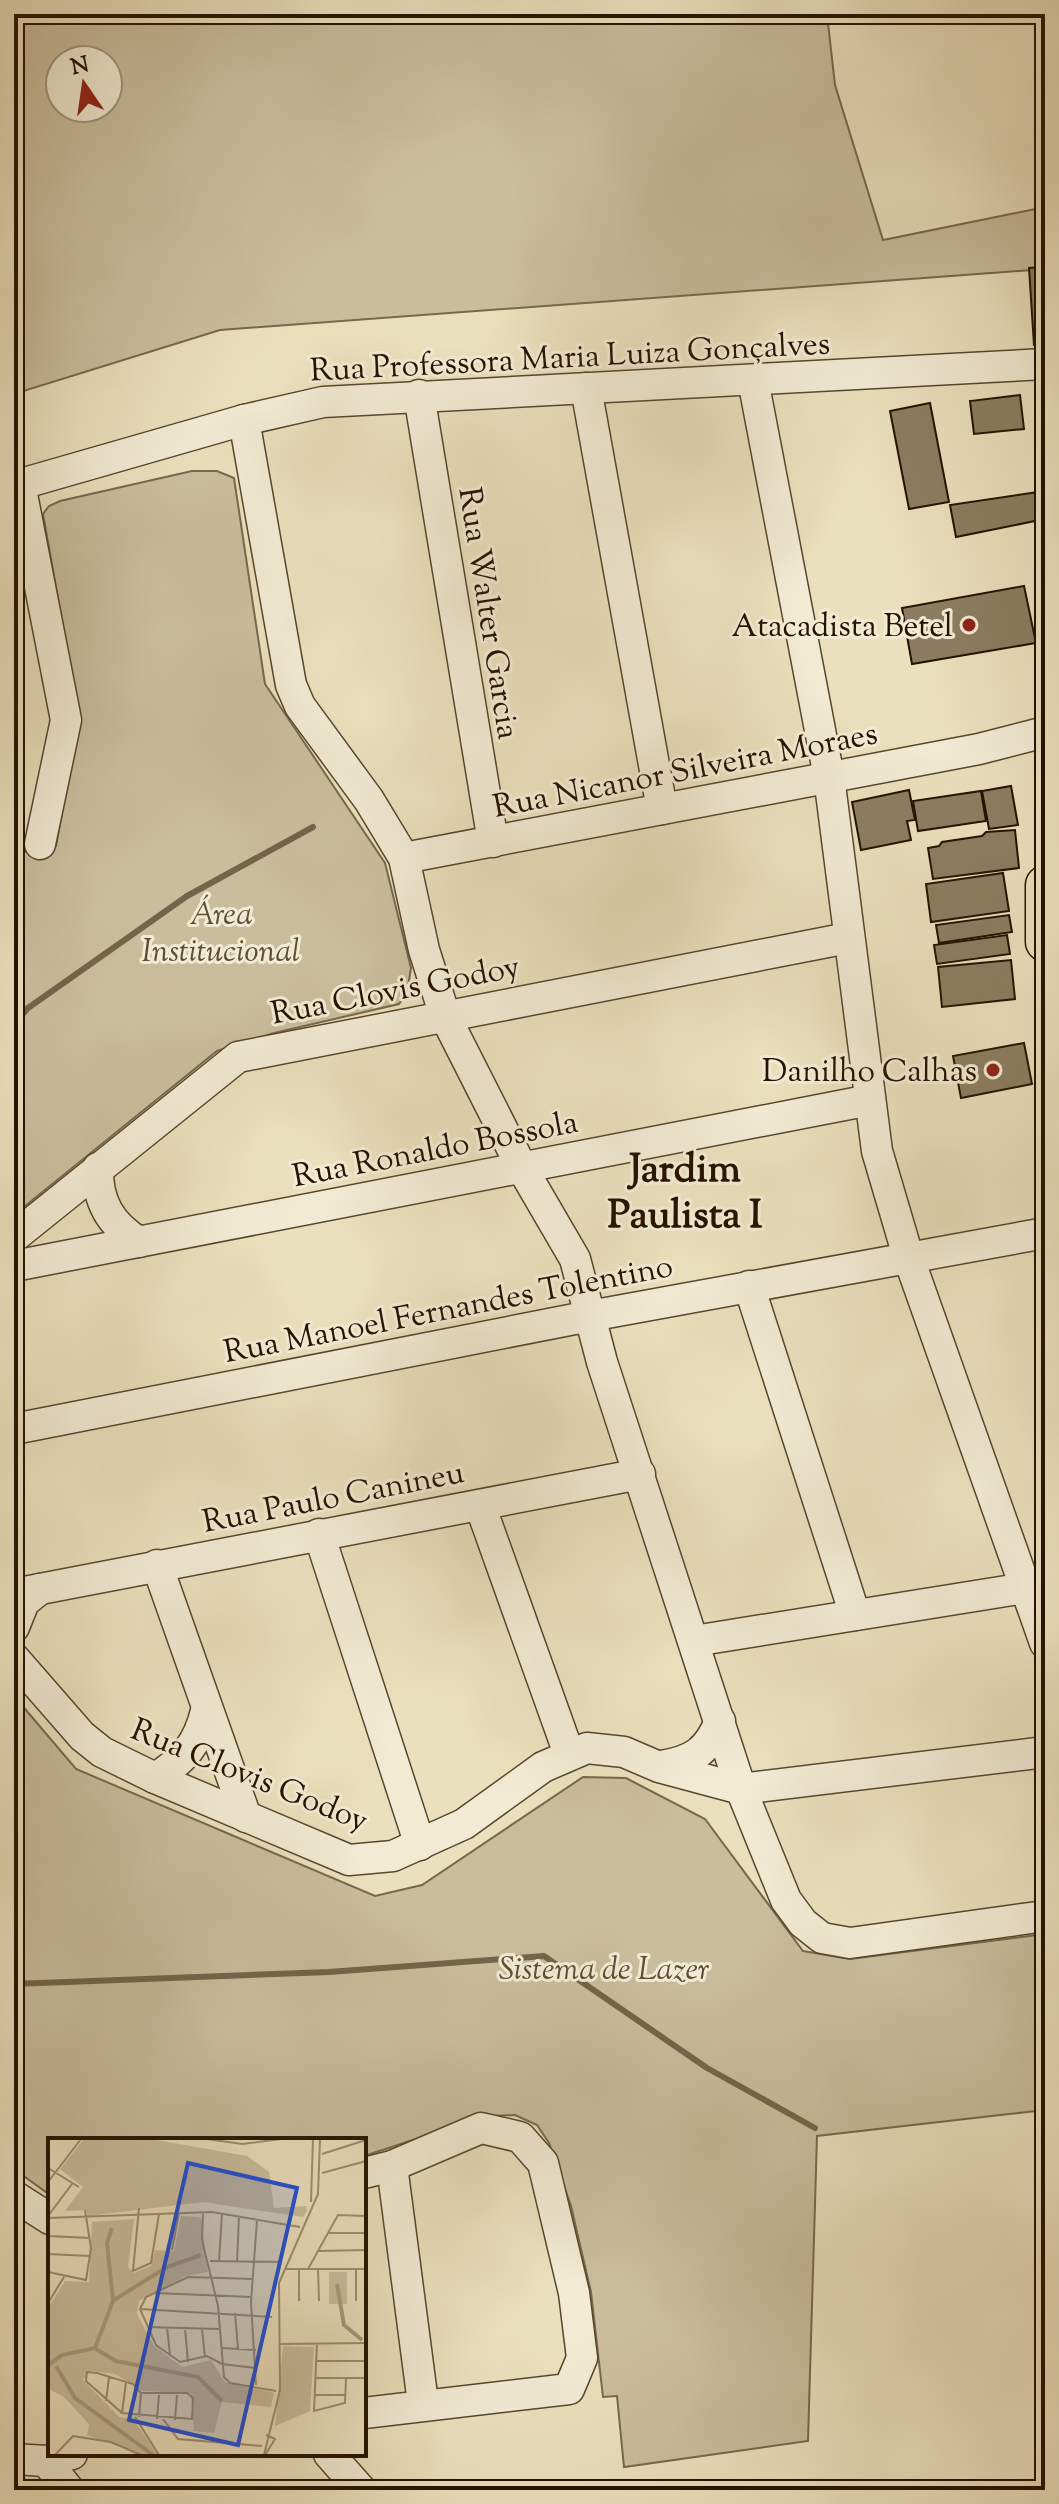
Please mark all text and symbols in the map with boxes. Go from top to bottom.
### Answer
north arrow [44,44,124,124]
text: N [68,50,93,85]
street label: Rua Professora Maria Luiza Gonçalves [309,322,831,396]
street label: Rua Walter Garcia [444,484,530,743]
place label: Atacadista Betel [732,605,953,651]
marker: Atacadista Betel [960,616,978,634]
street label: Rua Nicanor Silveira Moraes [489,712,882,832]
park label: Área Institucional [142,893,300,976]
street label: Rua Clovis Godoy [267,945,524,1039]
place label: Danilho Calhas [762,1050,977,1096]
marker: Danilho Calhas [984,1061,1002,1079]
street label: Rua Ronaldo Bossola [289,1101,582,1201]
district label: Jardim Paulista I [608,1143,762,1246]
street label: Rua Manoel Fernandes Tolentino [220,1245,677,1377]
street label: Rua Paulo Canineu [199,1451,468,1547]
street label: Rua Clovis Godoy [123,1708,374,1845]
park label: Sistema de Lazer [499,1948,709,1994]
inset map [48,2138,366,2456]

